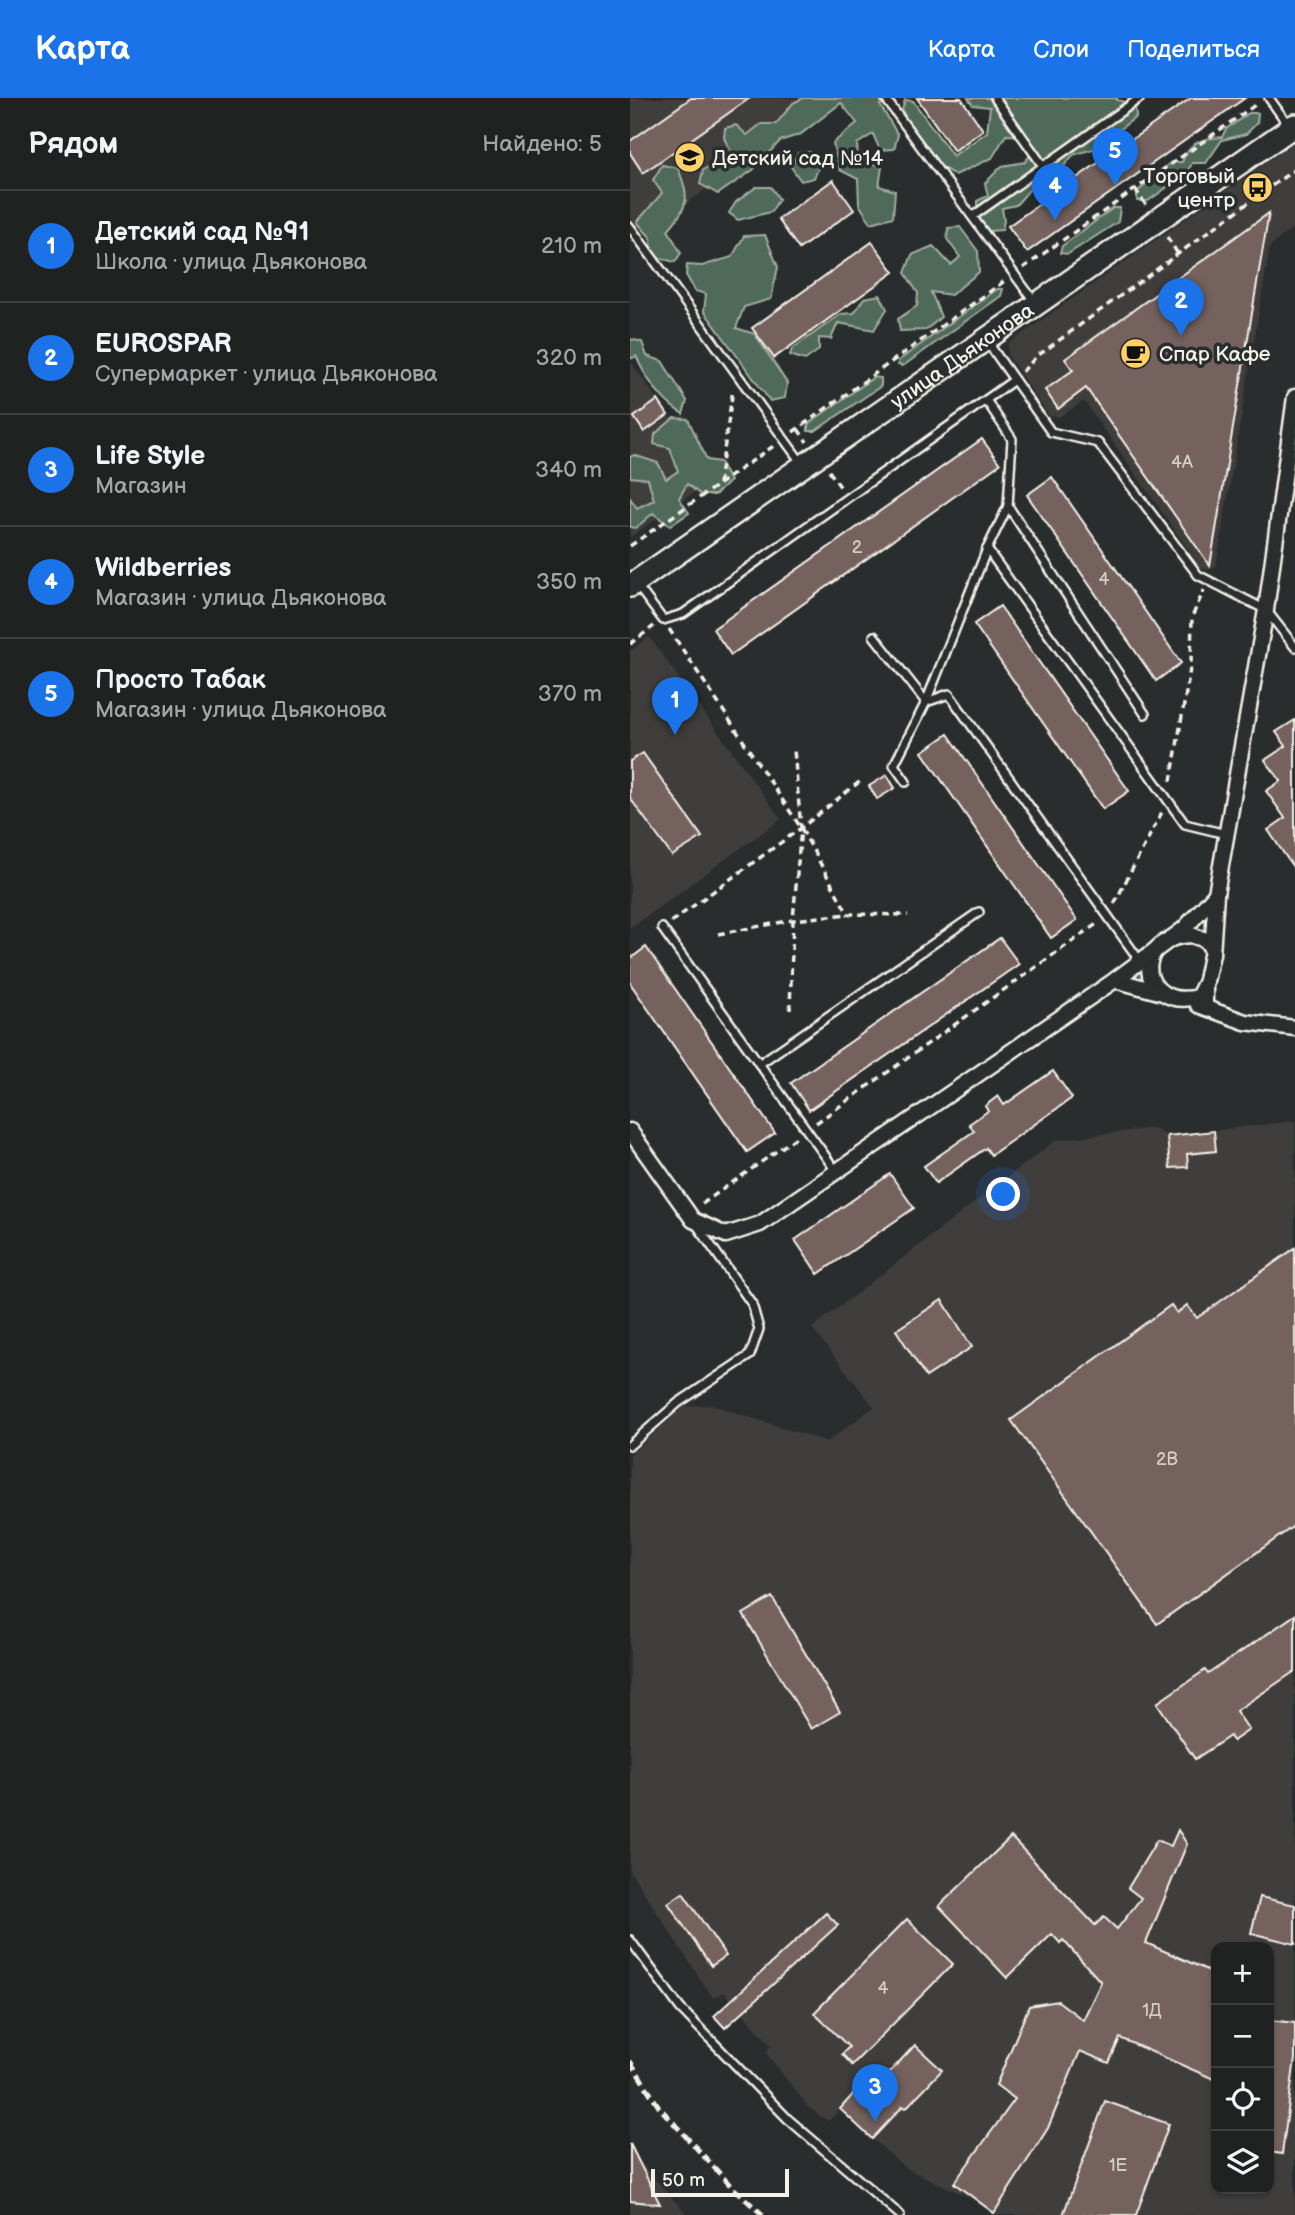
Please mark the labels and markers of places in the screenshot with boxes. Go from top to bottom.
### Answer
pin: 5 [1092,128,1138,186]
school or university icon: Детский сад №14 [672,141,706,175]
place label: Детский сад №14 [712,146,884,171]
pin: 4 [1032,163,1078,221]
place label: Торговый центр [1143,164,1235,213]
bus stop icon: Торговый центр [1241,171,1275,205]
pin: 2 [1158,278,1204,336]
cafe icon: Спар Кафе [1119,337,1153,371]
place label: Спар Кафе [1159,342,1271,367]
pin: 1 [652,677,698,735]
pin: 3 [852,2064,898,2122]

